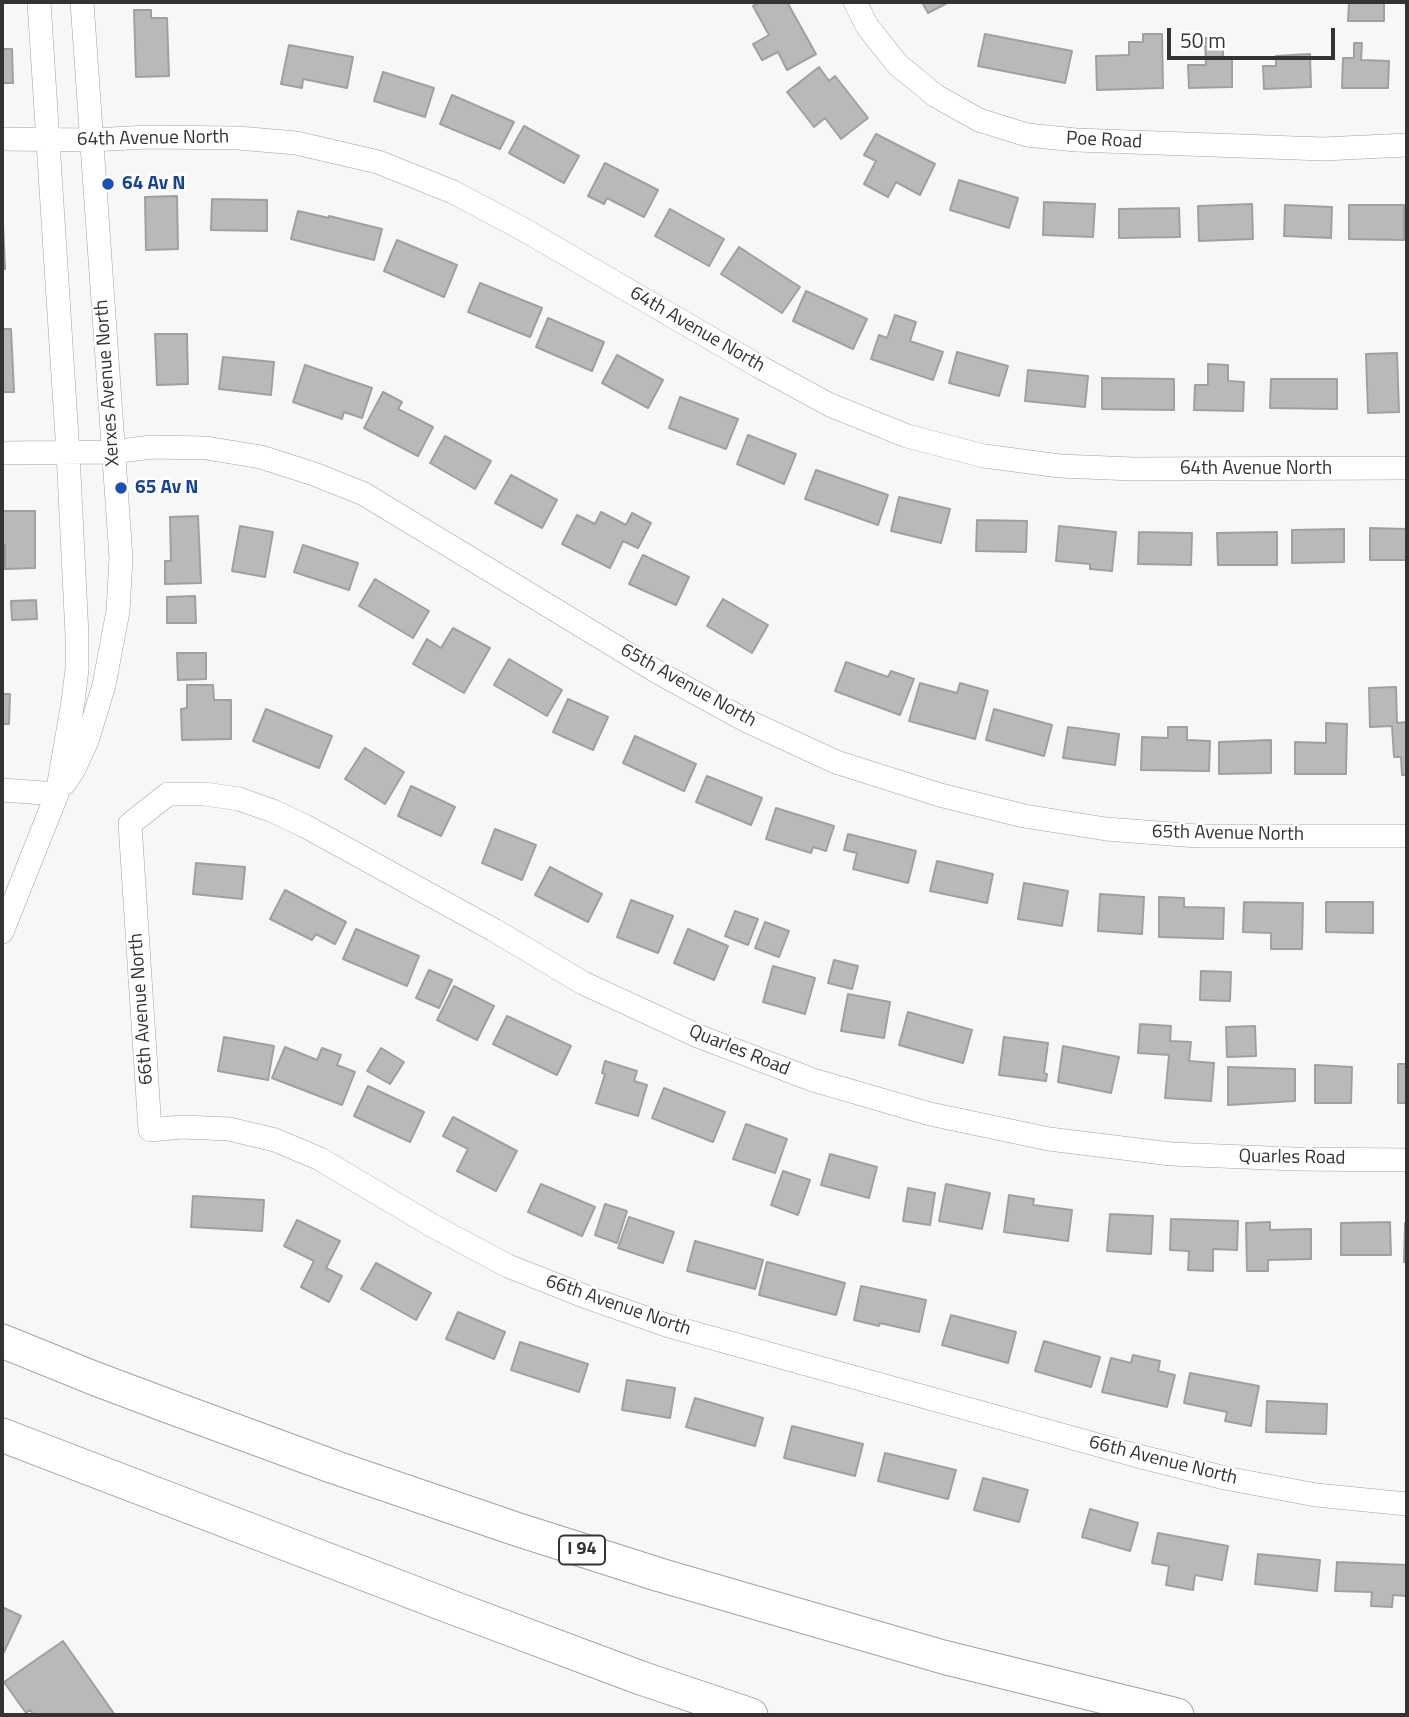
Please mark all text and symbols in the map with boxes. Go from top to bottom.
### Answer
scale bar [1171,14,1339,58]
text: 50 m [1180,24,1226,56]
street label: 64th Avenue North [77,126,229,152]
street label: Poe Road [1065,128,1143,154]
place label: 64 Av N [122,173,185,195]
marker: 64 Av N [100,176,116,192]
street label: 64th Avenue North [625,282,769,378]
street label: Xerxes Avenue North [91,299,125,467]
street label: 64th Avenue North [1180,458,1332,480]
place label: 65 Av N [135,477,198,499]
marker: 65 Av N [113,480,129,496]
street label: 65th Avenue North [616,639,760,733]
street label: 65th Avenue North [1152,821,1304,847]
street label: 66th Avenue North [125,932,159,1086]
street label: Quarles Road [685,1020,793,1082]
street label: Quarles Road [1238,1146,1346,1170]
street label: 66th Avenue North [542,1270,694,1342]
street label: 66th Avenue North [1086,1432,1240,1490]
road number: I 94 [559,1535,605,1564]

